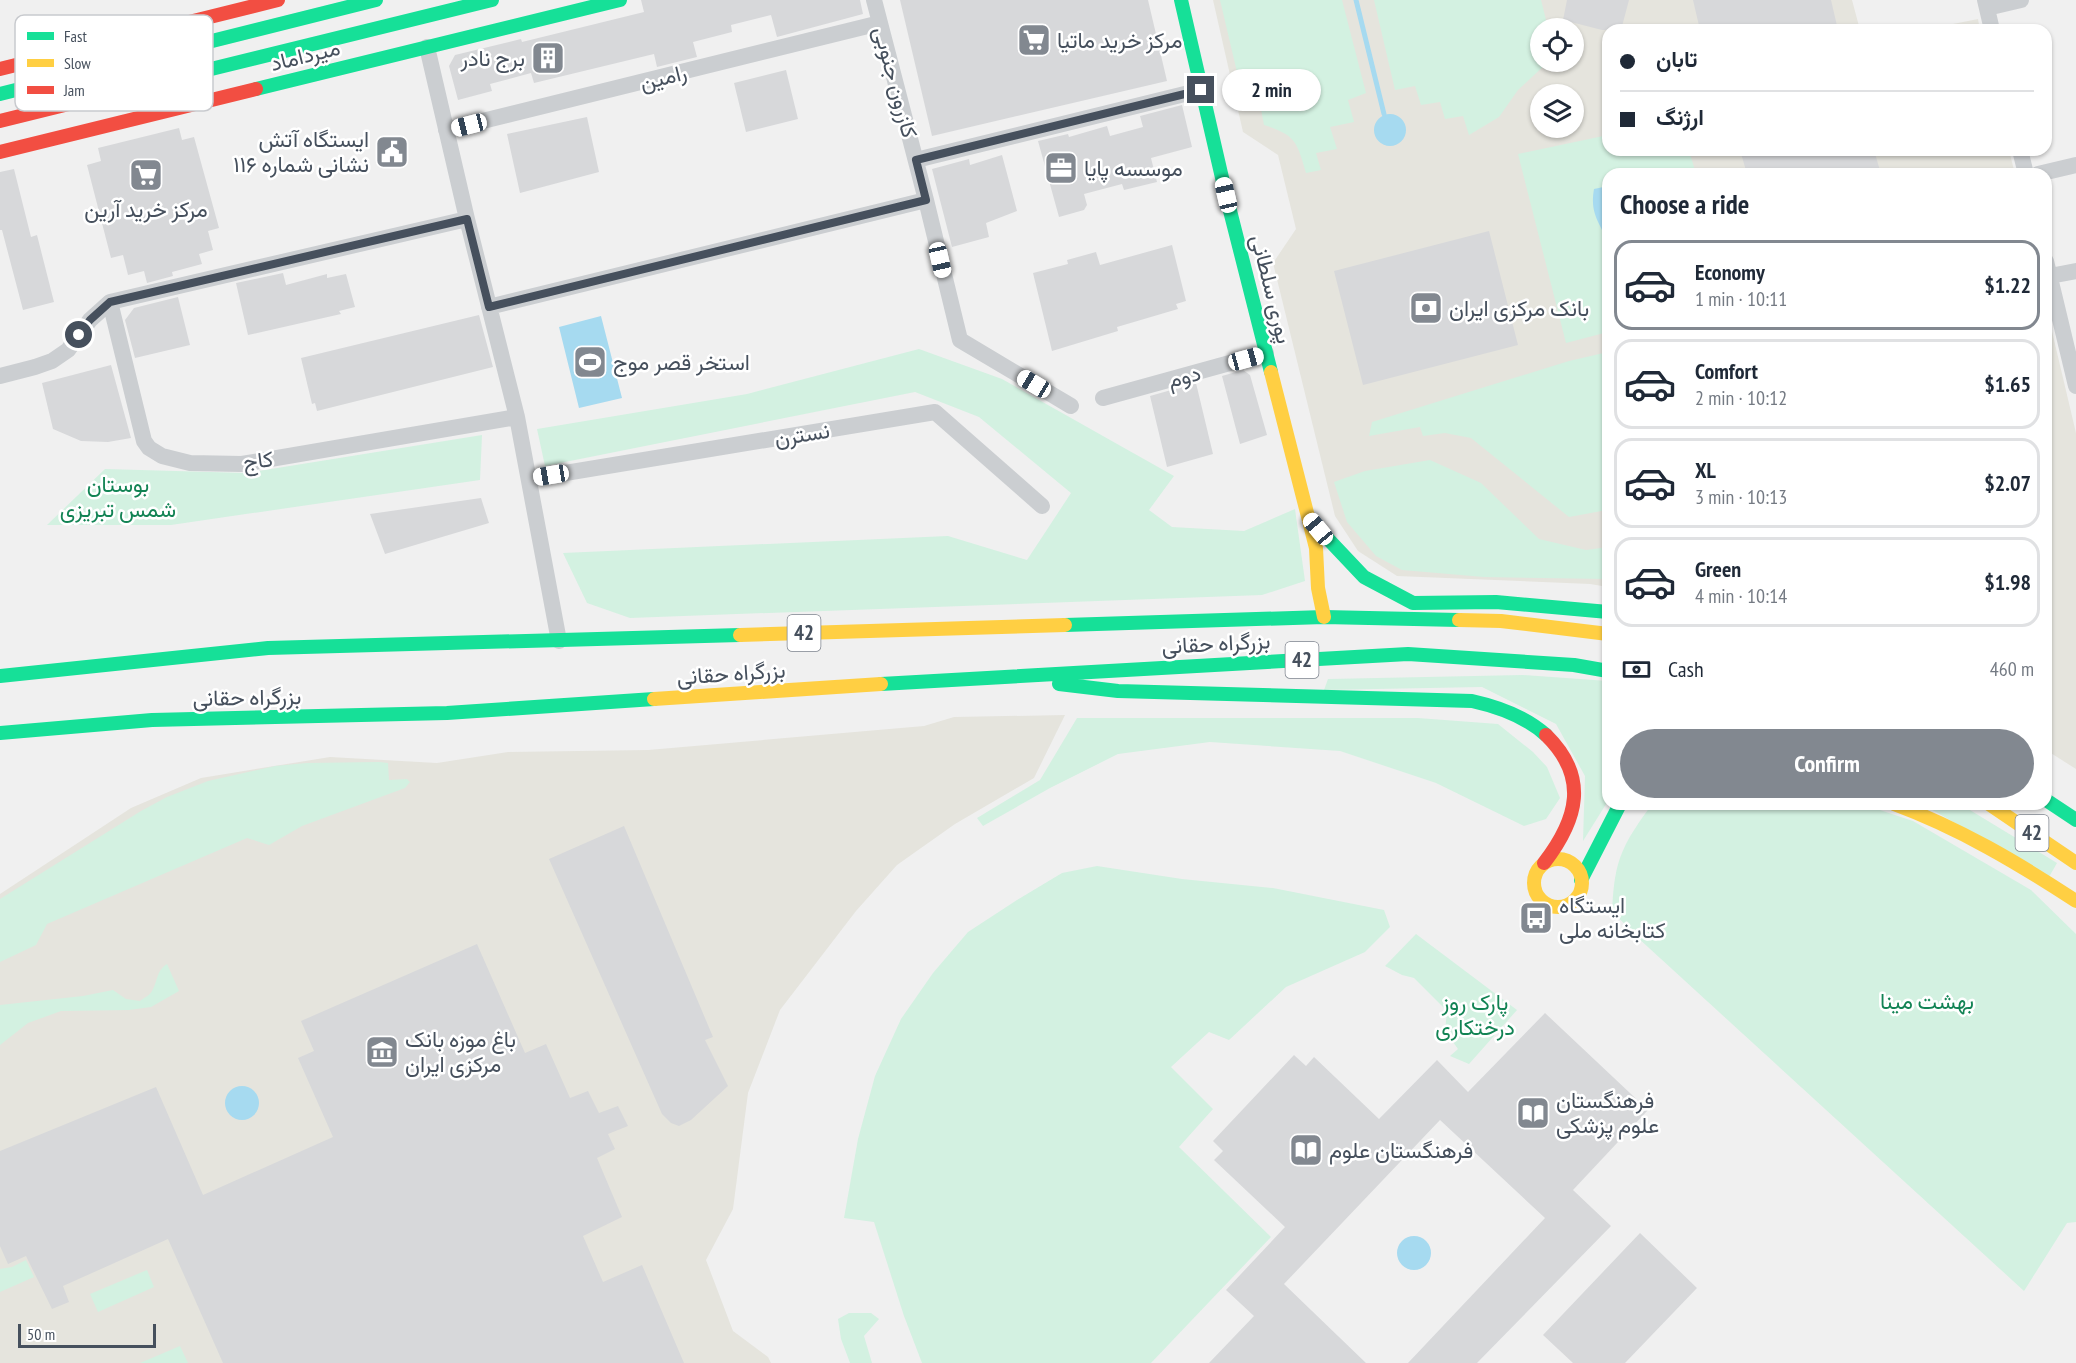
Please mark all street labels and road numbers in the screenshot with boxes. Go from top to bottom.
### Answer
street label: کازرون جنوبی [868,23,924,141]
street label: میرداماد [267,33,343,77]
street label: رامین [637,58,689,96]
street label: پوری سلطانی [1244,232,1299,347]
street label: دوم [1164,358,1204,395]
street label: نسترن [772,416,832,452]
street label: کاج [241,444,275,477]
road number: 42 [788,615,820,651]
street label: بزرگراه حقانی [1161,626,1271,660]
road number: 42 [1286,642,1318,678]
street label: بزرگراه حقانی [676,655,786,691]
street label: بزرگراه حقانی [192,682,302,712]
road number: 42 [2016,815,2048,851]

